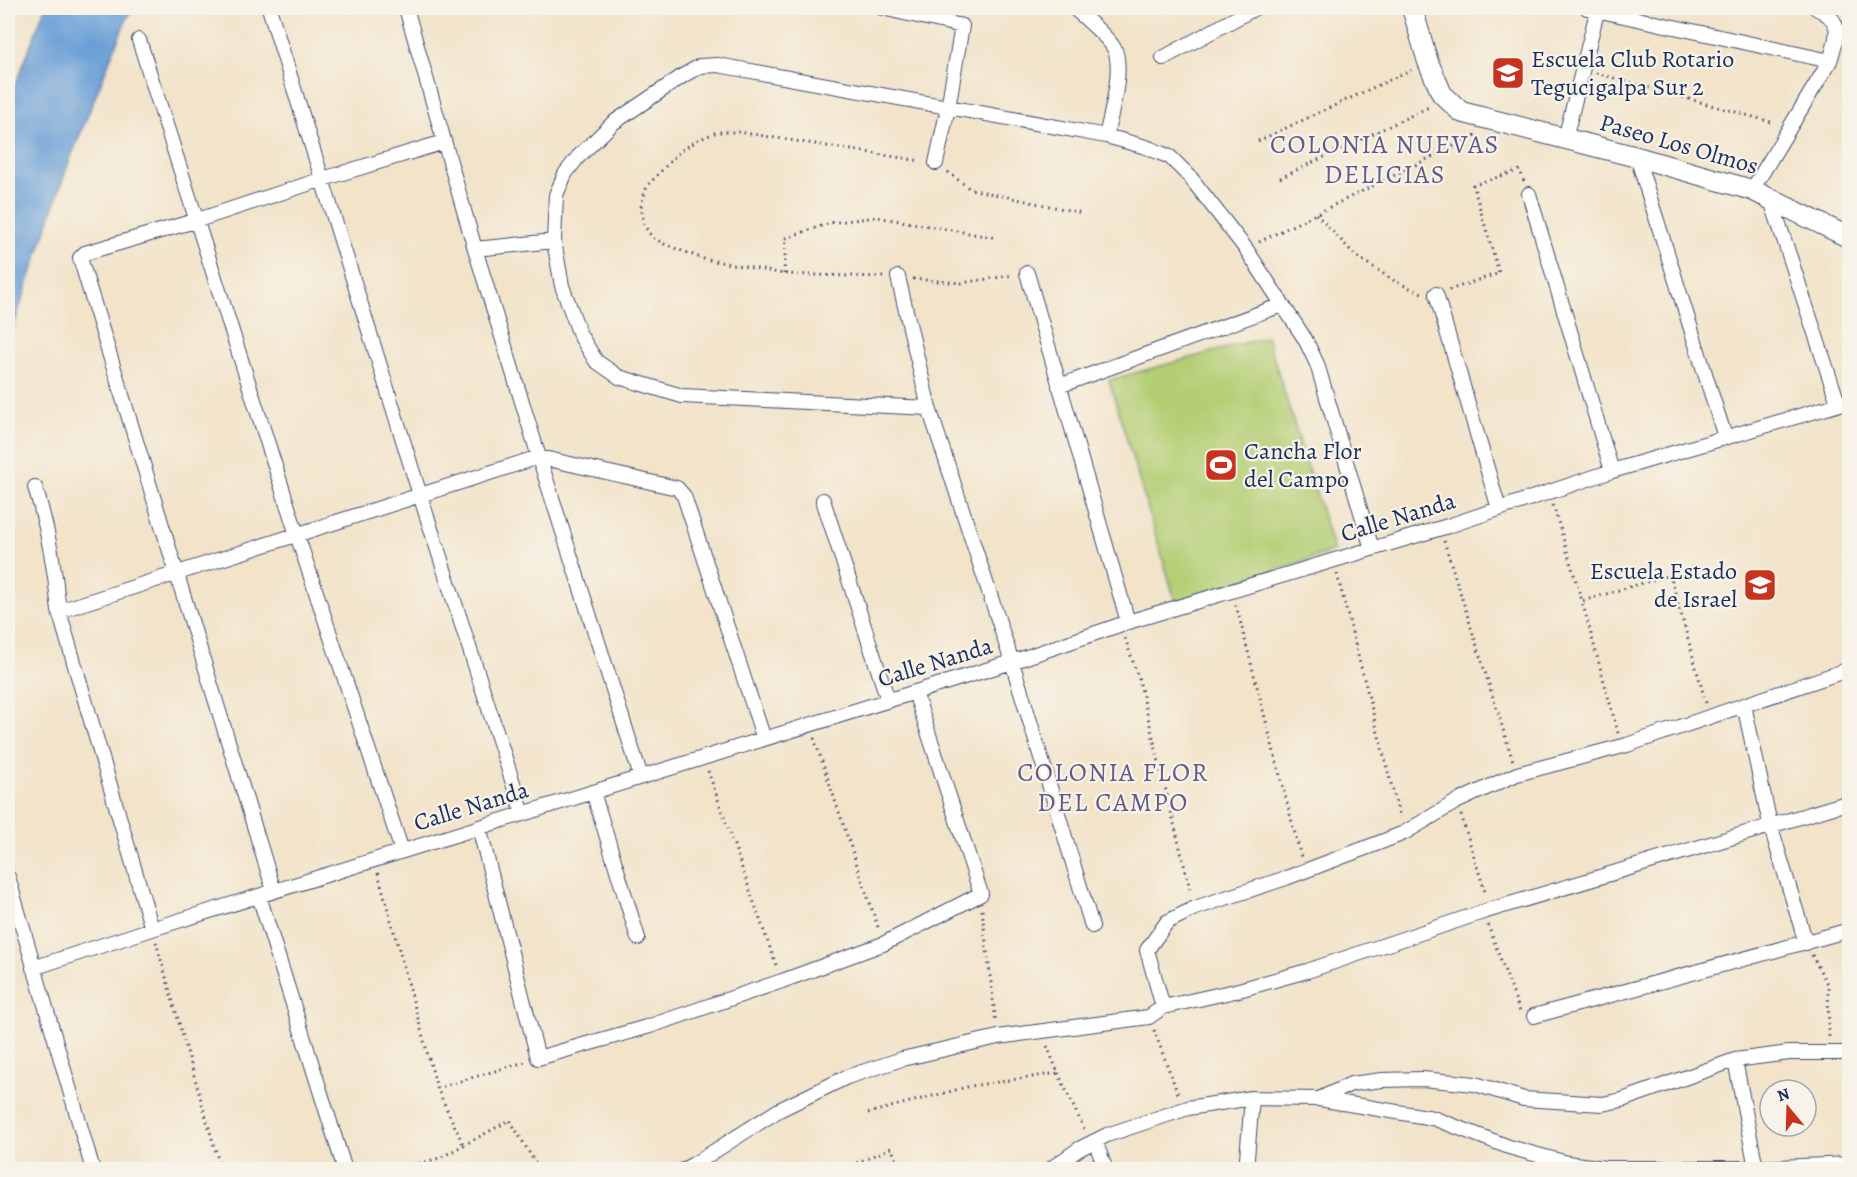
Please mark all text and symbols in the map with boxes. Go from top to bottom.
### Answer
place label: Escuela Club Rotario Tegucigalpa Sur 2 [1531,43,1734,103]
school or university icon: Escuela Club Rotario Tegucigalpa Sur 2 [1490,55,1526,91]
street label: Paseo Los Olmos [1596,106,1762,182]
district label: COLONIA NUEVAS DELICIAS [1270,127,1500,192]
place label: Cancha Flor del Campo [1244,435,1362,495]
sports icon: Cancha Flor del Campo [1203,447,1239,483]
street label: Calle Nanda [1337,484,1460,550]
place label: Escuela Estado de Israel [1590,555,1737,615]
school or university icon: Escuela Estado de Israel [1742,567,1778,603]
street label: Calle Nanda [874,629,997,695]
district label: COLONIA FLOR DEL CAMPO [1017,755,1209,820]
street label: Calle Nanda [410,773,533,839]
north arrow [1758,1078,1818,1138]
text: N [1774,1082,1793,1107]

